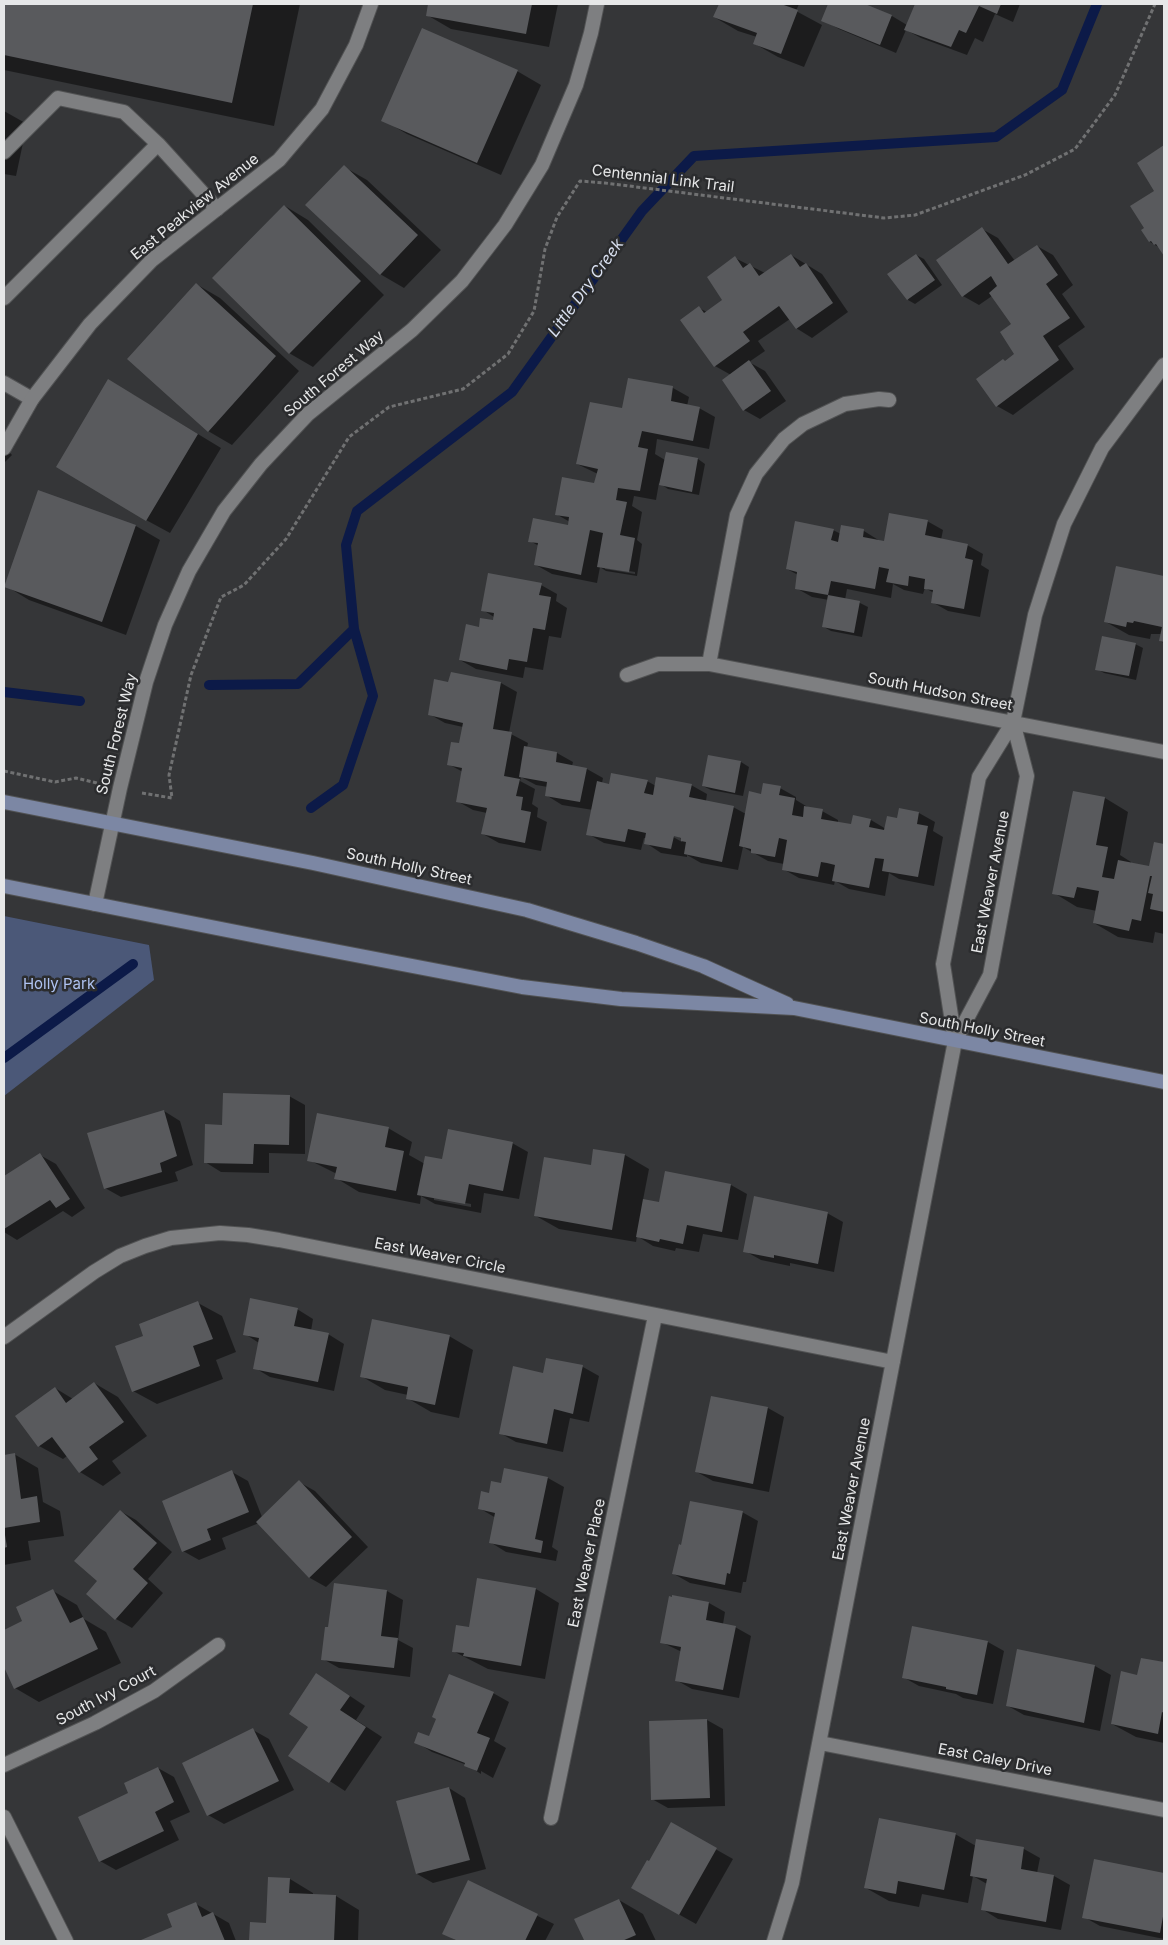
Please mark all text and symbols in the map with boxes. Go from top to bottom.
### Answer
street label: East Peakview Avenue [127,150,263,264]
street label: Centennial Link Trail [591,161,735,197]
water label: Little Dry Creek [544,235,628,341]
street label: South Forest Way [280,327,388,421]
street label: South Hudson Street [866,669,1014,715]
street label: South Forest Way [93,671,141,797]
street label: East Weaver Avenue [968,809,1014,955]
street label: South Holly Street [345,845,473,889]
park label: Holly Park [23,975,95,993]
street label: South Holly Street [917,1009,1047,1051]
street label: East Weaver Circle [373,1234,507,1278]
street label: East Weaver Avenue [829,1416,875,1562]
street label: East Weaver Place [565,1497,609,1629]
street label: South Ivy Court [53,1662,159,1730]
street label: East Caley Drive [936,1740,1054,1780]

